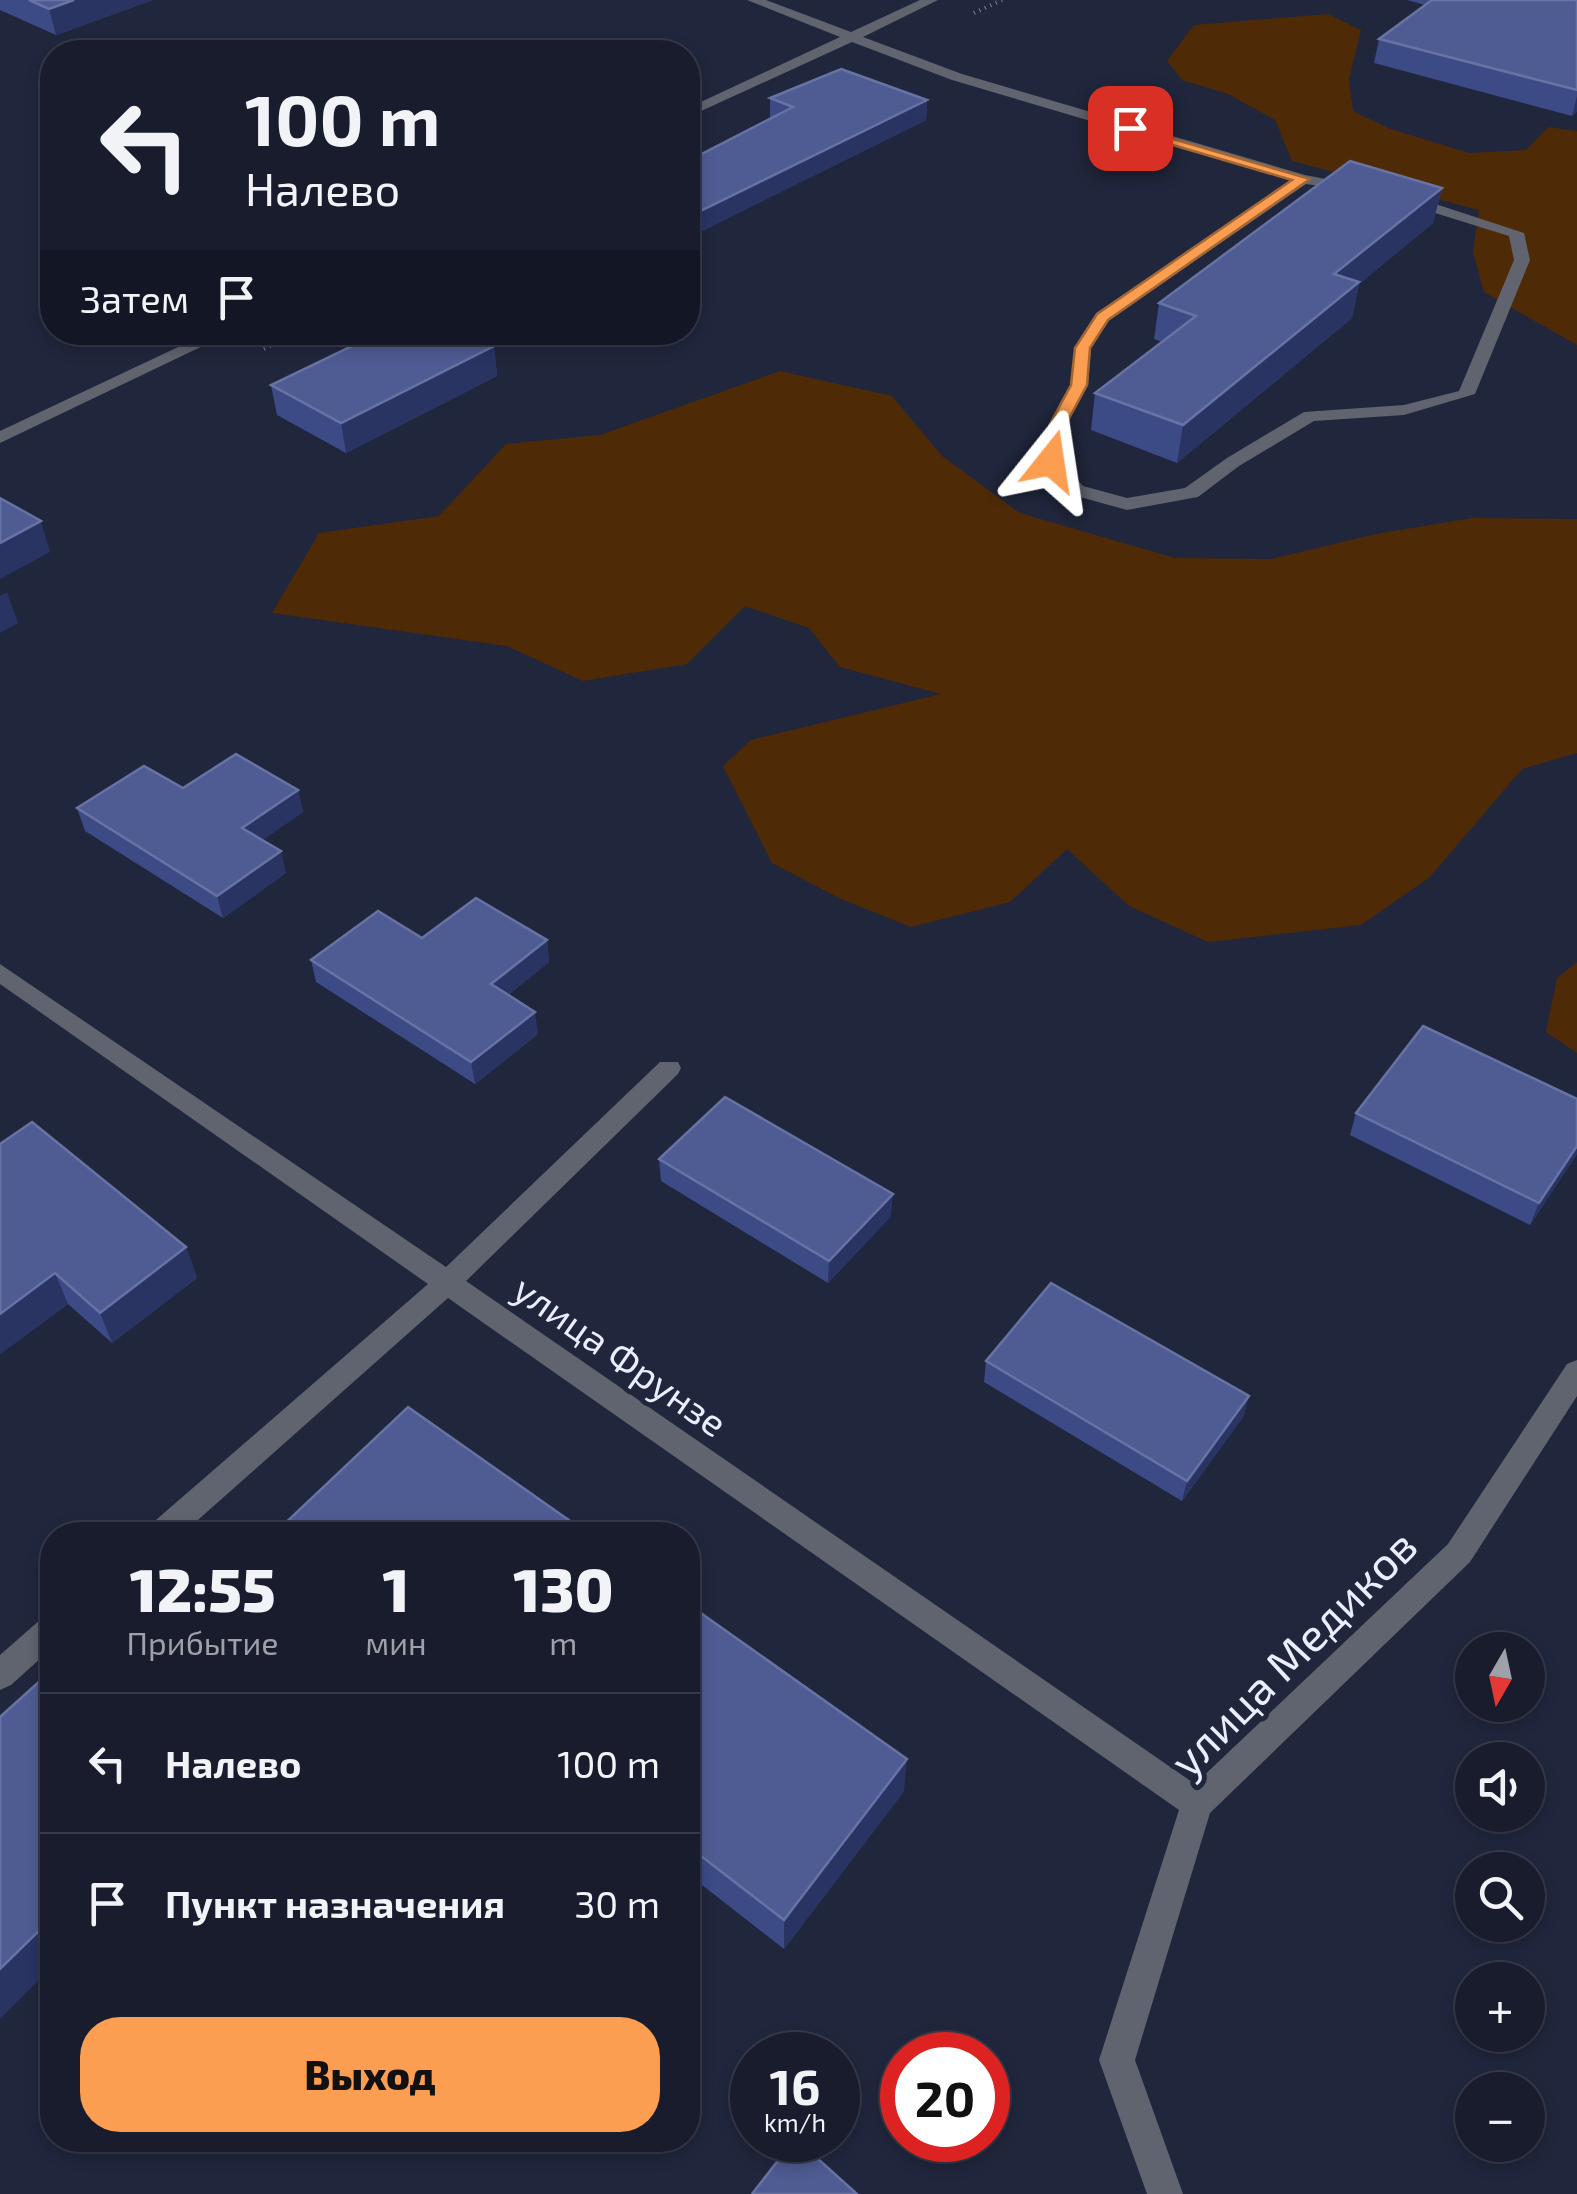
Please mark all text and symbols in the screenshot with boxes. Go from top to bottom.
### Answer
text: 100 m [245,76,440,160]
icon: left [80,80,210,210]
pin [1088,86,1173,171]
icon: arrive [1103,101,1158,156]
text: Налево [245,161,400,215]
icon: arrive [209,270,264,325]
text: Затем [80,275,189,321]
position arrow [999,409,1103,513]
street label: улица Фрунзе [506,1265,736,1445]
street label: улица Медиков [1157,1517,1427,1787]
text: 12:55 [130,1552,276,1624]
text: 1 [382,1552,409,1624]
text: 130 [513,1552,613,1624]
text: Прибытие [127,1623,279,1661]
text: мин [365,1623,427,1661]
text: m [549,1623,577,1661]
north arrow [1455,1632,1545,1722]
map controls [1455,1632,1545,2162]
icon: left [80,1736,135,1791]
text: Налево [165,1740,301,1786]
text: 100 m [557,1740,660,1786]
button: sound [1455,1742,1545,1832]
button: search [1455,1852,1545,1942]
icon: arrive [80,1876,135,1931]
text: Пункт назначения [165,1880,505,1926]
text: 30 m [574,1880,660,1926]
button: + [1455,1962,1545,2052]
button: Выход [80,2017,660,2132]
speed limit sign: 20 [880,2032,1010,2162]
text: 16 [769,2055,821,2115]
button: − [1455,2072,1545,2162]
text: km/h [764,2107,826,2137]

